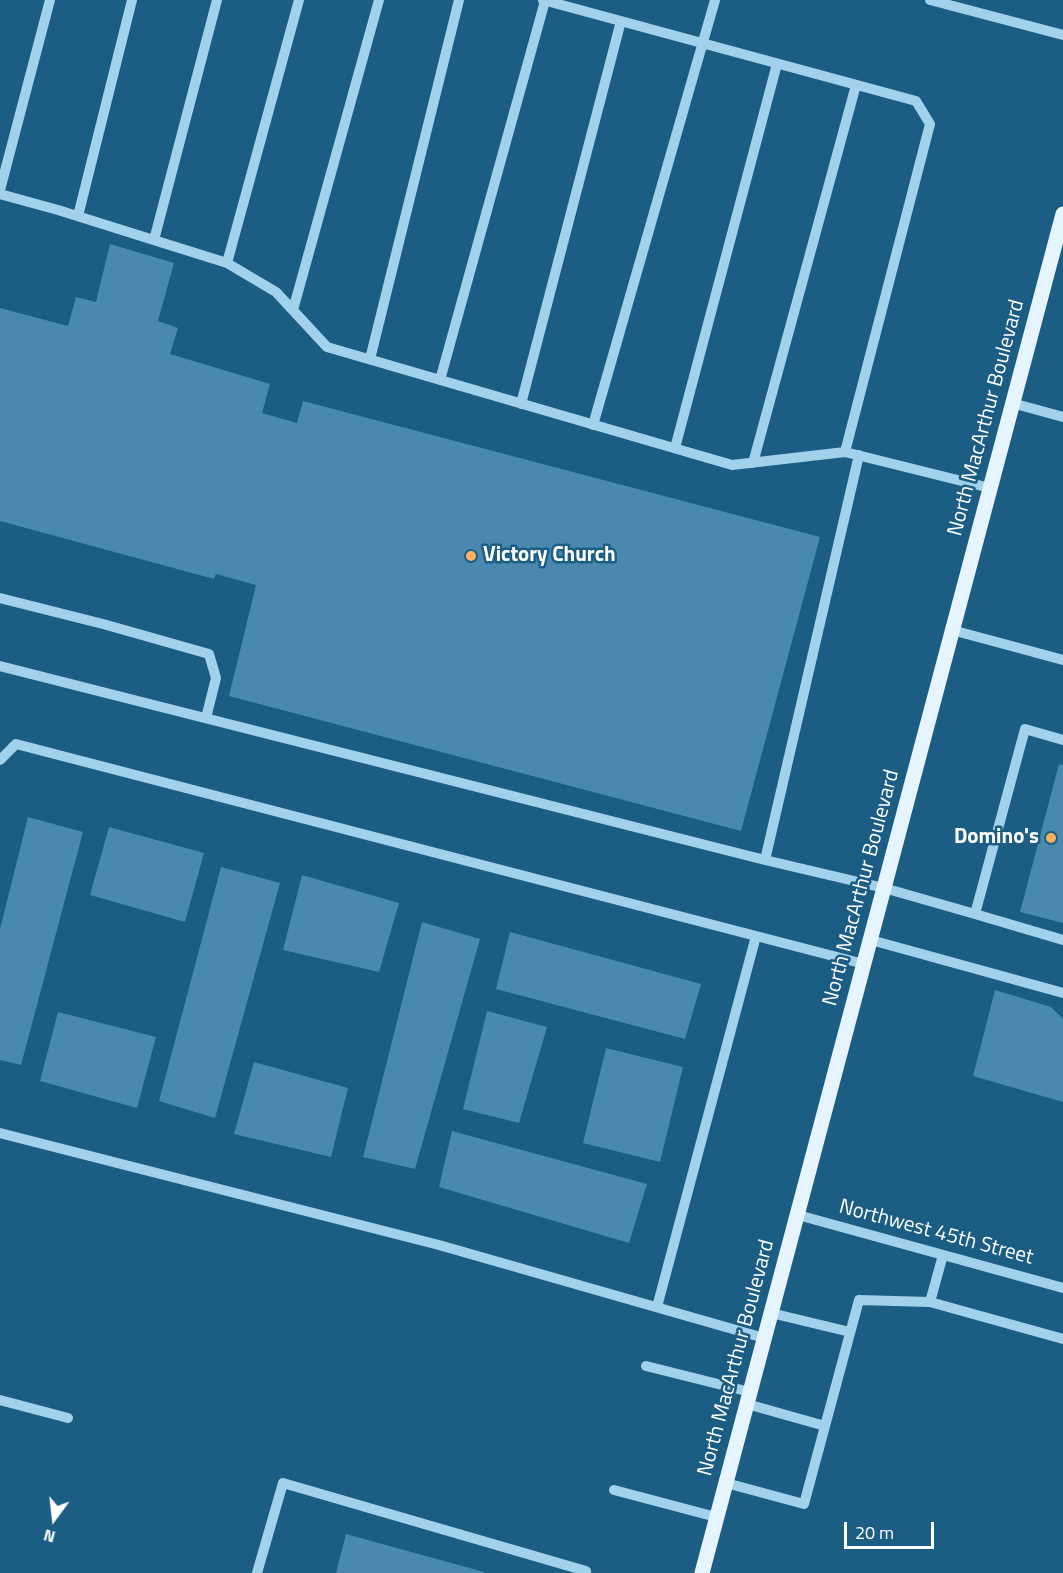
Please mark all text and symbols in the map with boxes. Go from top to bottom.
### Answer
street label: North MacArthur Boulevard [943,297,1031,539]
place label: Victory Church [483,543,616,569]
marker: Victory Church [464,549,478,563]
street label: North MacArthur Boulevard [818,767,906,1009]
place label: Domino's [954,825,1039,851]
marker: Domino's [1044,831,1058,845]
street label: Northwest 45th Street [836,1195,1036,1271]
street label: North MacArthur Boulevard [693,1237,781,1479]
north arrow [24,1489,84,1549]
scale bar [847,1510,937,1548]
text: 20 m [855,1519,894,1546]
text: N [41,1523,58,1549]

